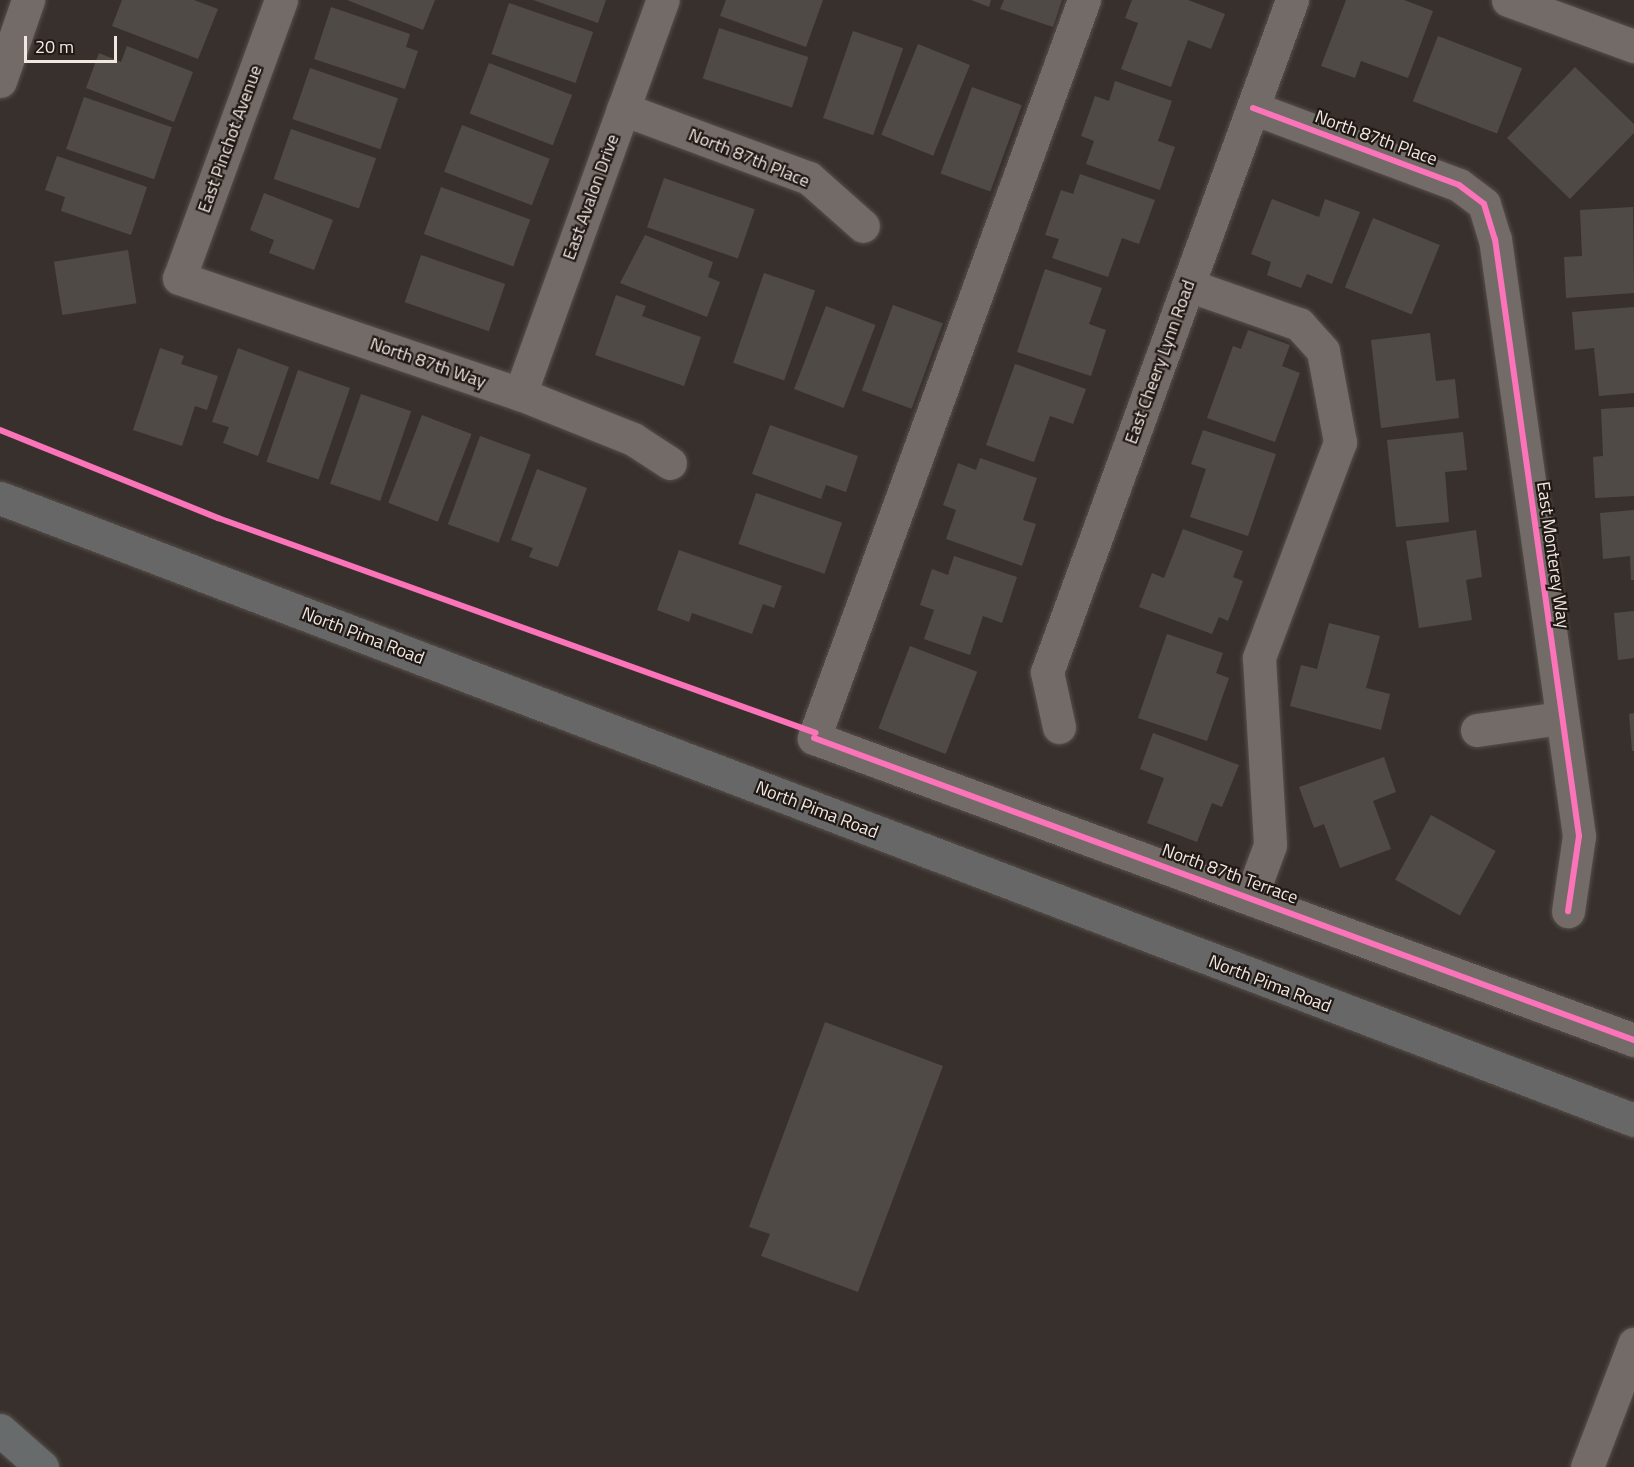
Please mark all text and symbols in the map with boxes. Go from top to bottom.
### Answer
scale bar [27,24,120,62]
text: 20 m [35,33,74,60]
street label: East Pinchot Avenue [193,62,267,216]
street label: North 87th Place [1312,106,1440,170]
street label: North 87th Place [685,124,813,192]
street label: East Avalon Drive [558,131,624,263]
street label: East Cheery Lynn Road [1120,277,1200,447]
street label: North 87th Way [367,333,489,393]
street label: East Monterey Way [1532,480,1574,630]
street label: North Pima Road [299,603,427,669]
street label: North Pima Road [753,777,881,843]
street label: North 87th Terrace [1159,839,1301,909]
street label: North Pima Road [1206,951,1334,1017]

